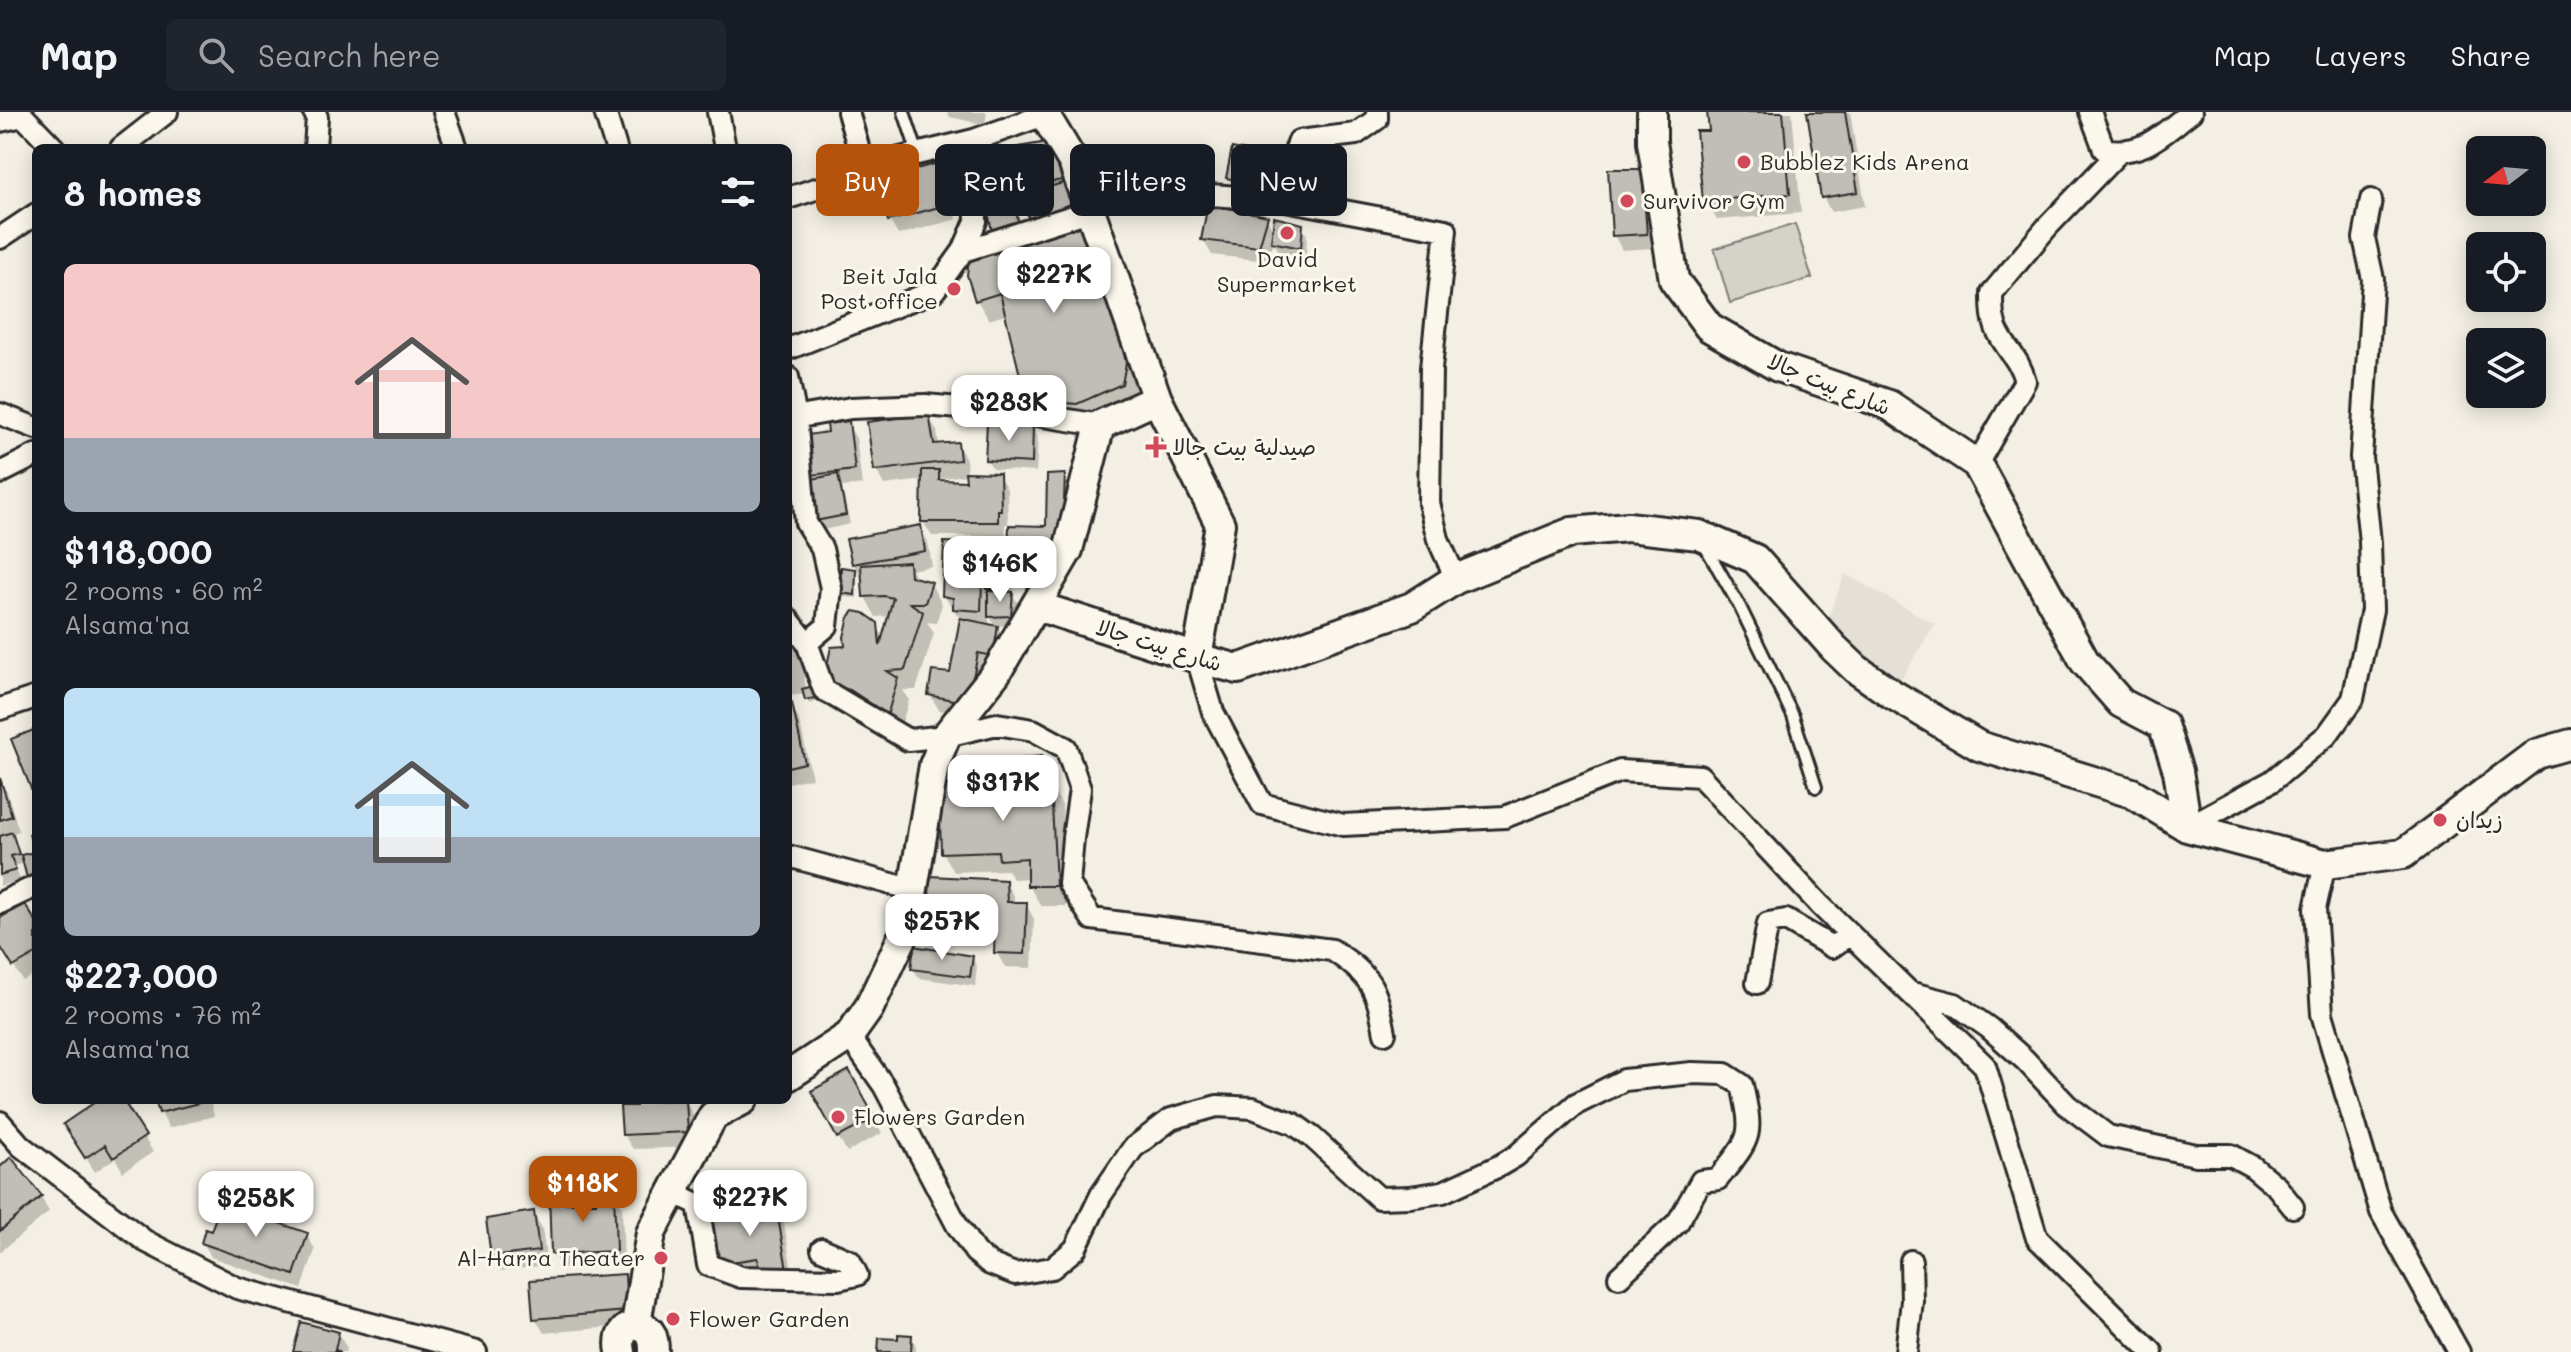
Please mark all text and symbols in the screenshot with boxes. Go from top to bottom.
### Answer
search box [166,19,726,91]
text: Map [40,30,118,80]
icon: search [194,33,238,77]
text: Search here [258,35,441,75]
text: Map [2214,37,2271,73]
text: Layers [2315,37,2407,73]
text: Share [2451,37,2531,73]
north arrow [2466,136,2546,216]
map controls [2466,136,2546,408]
chip: Buy [816,144,919,216]
chip: Rent [935,144,1054,216]
chip: Filters [1070,144,1215,216]
chip: New [1231,144,1347,216]
place label: Bubblez Kids Arena [1760,147,1970,176]
marker: Bubblez Kids Arena [1735,153,1753,171]
text: 8 homes [64,170,202,215]
icon: filters [716,170,760,214]
place label: Survivor Gym [1643,186,1785,215]
marker: Survivor Gym [1618,192,1636,210]
marker: David Supermarket [1278,224,1296,242]
button: locate [2466,232,2546,312]
place label: David Supermarket [1217,244,1357,298]
pin: $227K [998,247,1110,315]
text: $227K [1016,256,1092,290]
place label: Beit Jala Post office [821,261,938,315]
marker: Beit Jala Post office [945,280,963,298]
icon: home [340,316,484,460]
button: layers [2466,328,2546,408]
street label: شارع بيت جالا [1763,346,1895,423]
pin: $283K [953,375,1065,443]
text: $283K [969,384,1049,418]
place label: صيدلية بيت جالا [1172,432,1316,461]
marker: صيدلية بيت جالا [1147,438,1165,456]
text: $118,000 [64,528,212,573]
pin: $146K [944,536,1056,604]
text: $146K [962,545,1038,579]
text: 2 rooms · 60 m² [64,573,263,607]
text: Alsama'na [64,607,191,641]
street label: شارع بيت جالا [1092,612,1225,679]
icon: home [340,740,484,884]
pin: $317K [947,755,1059,823]
text: $317K [966,764,1040,798]
place label: زيدان [2456,805,2503,834]
marker: زيدان [2431,811,2449,829]
pin: $257K [886,894,998,962]
text: $257K [903,903,981,937]
text: $227,000 [64,952,218,997]
text: 2 rooms · 76 m² [64,997,261,1031]
text: Alsama'na [64,1031,191,1065]
place label: Flowers Garden [854,1102,1025,1131]
marker: Flowers Garden [829,1108,847,1126]
pin: $118K [527,1156,639,1224]
text: $118K [547,1165,619,1199]
pin: $227K [694,1170,806,1238]
pin: $258K [200,1171,312,1239]
text: $227K [712,1179,788,1213]
text: $258K [216,1180,296,1214]
place label: Al-Harra Theater [456,1243,645,1272]
marker: Al-Harra Theater [652,1249,670,1267]
place label: Flower Garden [689,1304,849,1333]
marker: Flower Garden [664,1310,682,1328]

